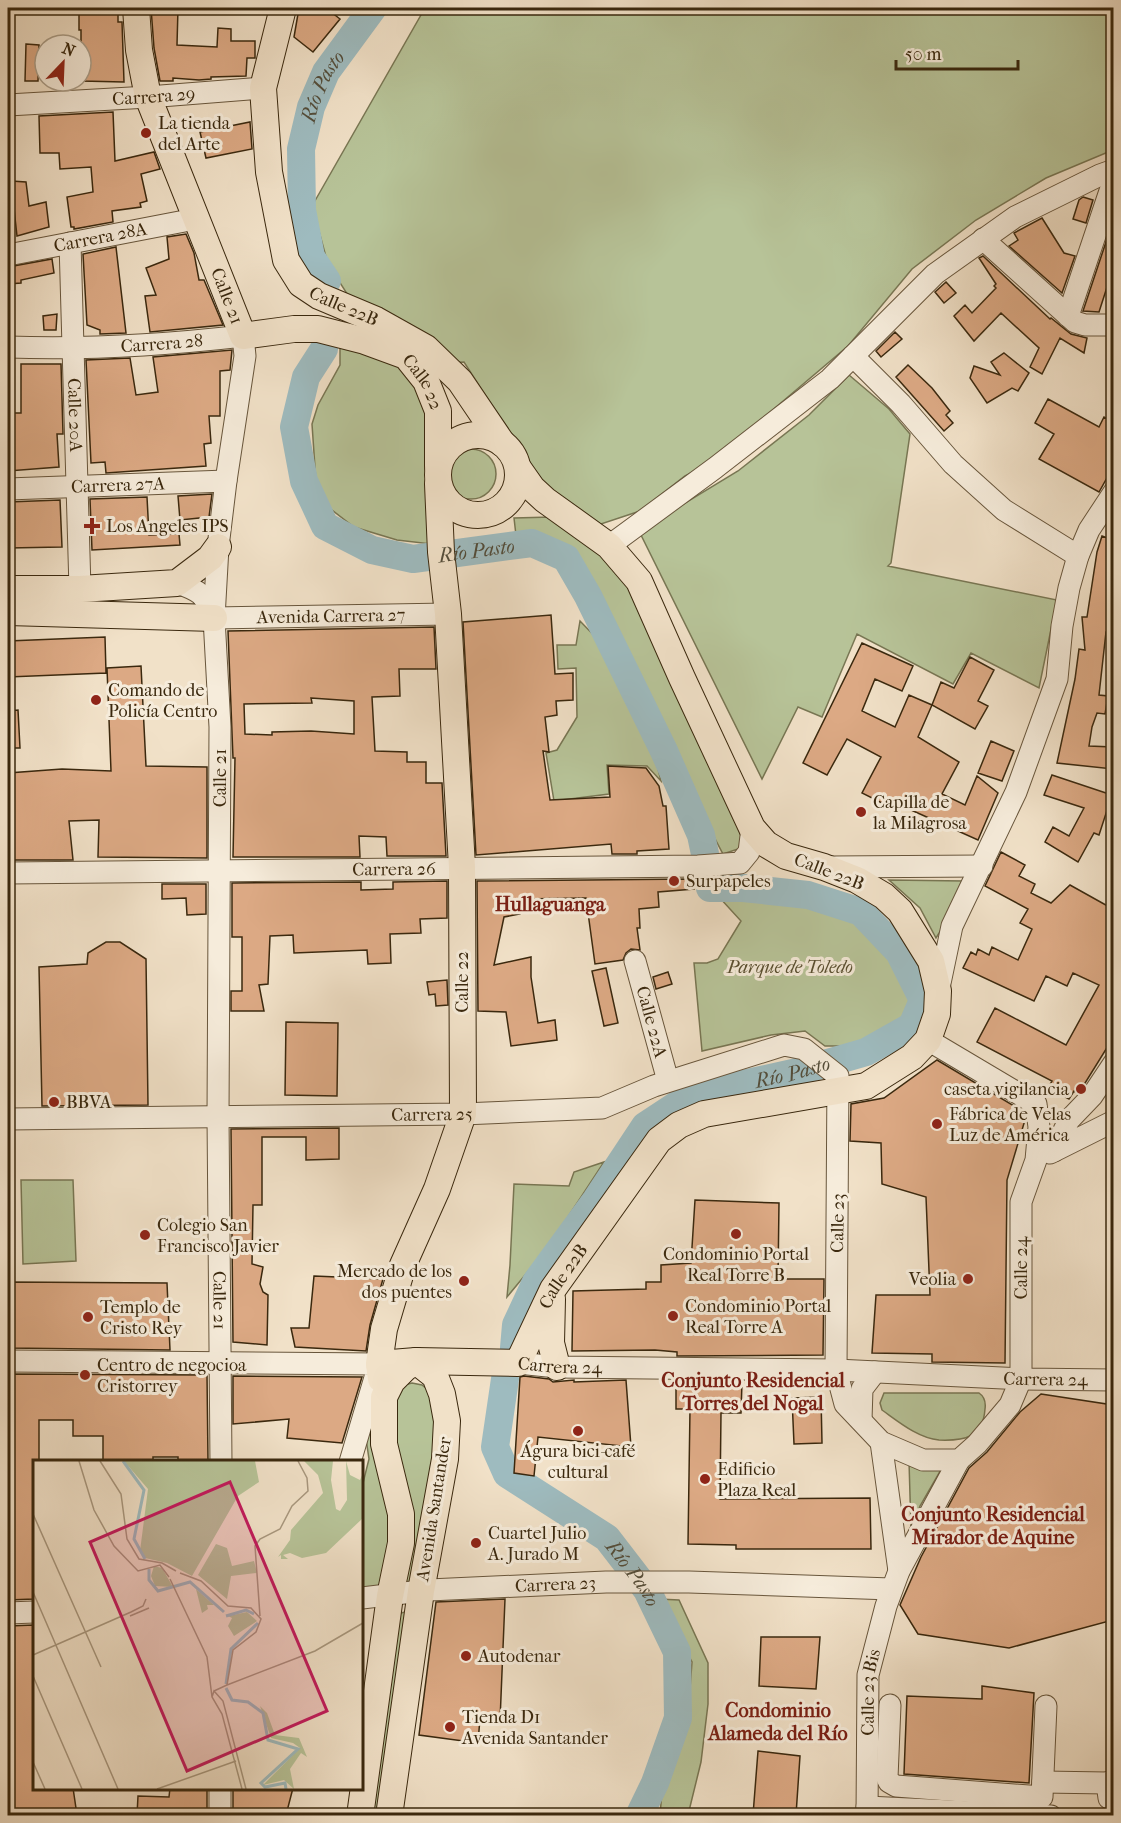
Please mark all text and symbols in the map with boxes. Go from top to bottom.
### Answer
north arrow [33,33,93,93]
scale bar [896,33,1018,71]
text: N [59,39,79,61]
text: 50 m [905,44,942,65]
water label: Río Pasto [296,46,349,126]
street label: Carrera 29 [112,83,196,110]
place label: La tienda del Arte [158,113,231,155]
marker: La tienda del Arte [139,126,153,140]
street label: Carrera 28A [52,218,149,256]
street label: Calle 21 [206,265,248,327]
street label: Calle 22B [305,282,382,330]
street label: Carrera 28 [120,330,204,357]
street label: Calle 22 [398,350,447,413]
street label: Calle 20A [63,378,87,453]
street label: Carrera 27A [71,473,166,497]
place label: Los Angeles IPS [106,516,229,537]
marker: Los Angeles IPS [83,517,101,535]
water label: Río Pasto [435,534,516,567]
street label: Avenida Carrera 27 [255,604,406,628]
place label: Comando de Policía Centro [108,680,218,722]
marker: Comando de Policía Centro [89,693,103,707]
street label: Calle 21 [210,749,231,807]
place label: Capilla de la Milagrosa [872,792,967,834]
marker: Capilla de la Milagrosa [854,805,868,819]
street label: Calle 22B [791,849,867,895]
street label: Carrera 26 [352,858,436,880]
place label: Surpapeles [686,871,771,892]
marker: Surpapeles [667,874,681,888]
district label: Hullaguanga [495,893,606,916]
street label: Calle 22 [452,951,473,1013]
park label: Parque de Toledo [726,957,853,978]
street label: Calle 22A [632,984,672,1060]
water label: Río Pasto [751,1051,833,1093]
place label: caseta vigilancia [944,1079,1070,1100]
marker: caseta vigilancia [1074,1082,1088,1096]
place label: BBVA [66,1092,112,1113]
marker: BBVA [47,1095,61,1109]
street label: Carrera 25 [391,1103,473,1125]
place label: Fábrica de Velas Luz de América [949,1104,1072,1146]
marker: Fábrica de Velas Luz de América [930,1117,944,1131]
street label: Calle 23 [827,1193,849,1253]
place label: Colegio San Francisco Javier [157,1215,279,1257]
marker: Condominio Portal Real Torre B [729,1227,743,1241]
marker: Colegio San Francisco Javier [138,1228,152,1242]
street label: Calle 24 [1011,1236,1032,1299]
street label: Calle 22B [535,1240,592,1312]
place label: Condominio Portal Real Torre B [663,1244,809,1286]
place label: Mercado de los dos puentes [337,1261,452,1303]
place label: Veolia [908,1269,957,1290]
street label: Calle 21 [209,1271,230,1330]
marker: Veolia [961,1272,975,1286]
marker: Mercado de los dos puentes [457,1274,471,1288]
place label: Condominio Portal Real Torre A [685,1296,831,1338]
place label: Templo de Cristo Rey [100,1297,184,1339]
marker: Condominio Portal Real Torre A [666,1309,680,1323]
marker: Templo de Cristo Rey [81,1310,95,1324]
street label: Carrera 24 [517,1353,602,1378]
place label: Centro de negocioa Cristorrey [97,1355,247,1397]
marker: Centro de negocioa Cristorrey [78,1368,92,1382]
street label: Carrera 24 [1003,1368,1088,1390]
district label: Conjunto Residencial Torres del Nogal [661,1369,845,1415]
marker: Águra bici-café cultural [571,1424,585,1438]
street label: Avenida Santander [412,1435,456,1584]
place label: Águra bici-café cultural [520,1440,636,1483]
place label: Edificio Plaza Real [717,1459,796,1501]
inset map [33,1460,363,1790]
marker: Edificio Plaza Real [698,1472,712,1486]
district label: Conjunto Residencial Mirador de Aquine [901,1503,1085,1549]
place label: Cuartel Julio A. Jurado M [487,1523,586,1565]
water label: Río Pasto [600,1534,665,1610]
marker: Cuartel Julio A. Jurado M [469,1536,483,1550]
street label: Carrera 23 [514,1572,596,1597]
place label: Autodenar [477,1646,561,1667]
street label: Calle 23 Bis [857,1646,885,1736]
marker: Autodenar [459,1649,473,1663]
district label: Condominio Alameda del Río [706,1699,848,1745]
place label: Tienda D1 Avenida Santander [461,1707,608,1749]
marker: Tienda D1 Avenida Santander [443,1720,457,1734]

